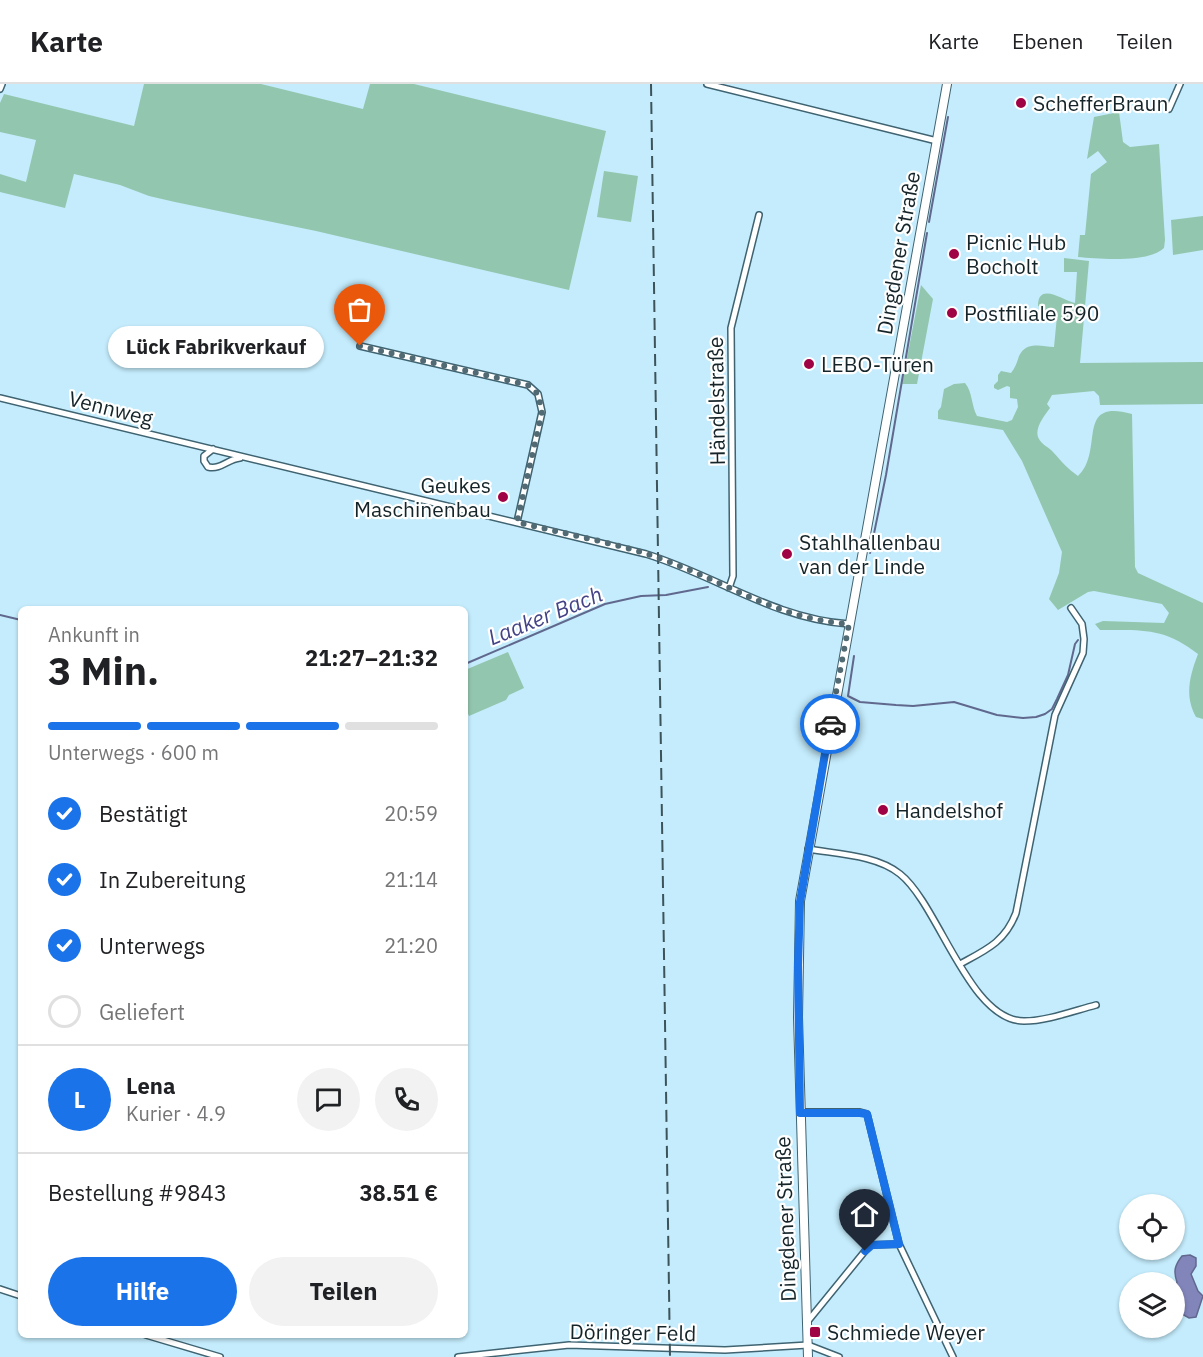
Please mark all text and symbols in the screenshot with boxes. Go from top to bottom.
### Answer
text: Karte [30,23,103,60]
text: Karte [928,27,979,55]
text: Ebenen [1012,27,1083,55]
text: Teilen [1116,27,1173,55]
place label: SchefferBraun [1033,89,1168,117]
marker: SchefferBraun [1014,96,1028,110]
street label: Dingdener Straße [870,169,926,337]
place label: Picnic Hub Bocholt [966,228,1066,280]
marker: Picnic Hub Bocholt [947,247,961,261]
pin [334,284,385,346]
icon: bag [343,293,376,326]
place label: Postfiliale 590 [964,299,1099,327]
marker: Postfiliale 590 [945,306,959,320]
callout: Lück Fabrikverkauf [108,325,324,367]
text: Lück Fabrikverkauf [126,333,306,360]
street label: Händelstraße [701,336,731,466]
place label: LEBO-Türen [821,350,934,378]
marker: LEBO-Türen [802,357,816,371]
street label: Vennweg [66,384,156,432]
place label: Geukes Maschinenbau [354,471,491,523]
marker: Geukes Maschinenbau [496,490,510,504]
place label: Stahlhallenbau van der Linde [799,528,941,580]
marker: Stahlhallenbau van der Linde [780,547,794,561]
water label: Laaker Bach [483,579,607,651]
text: Ankunft in [48,621,140,648]
text: 21:27–21:32 [305,643,438,672]
text: 3 Min. [48,645,159,696]
courier [800,694,860,754]
icon: car [814,708,847,741]
text: Unterwegs · 600 m [48,739,219,766]
place label: Handelshof [895,796,1003,824]
icon: check [48,797,81,830]
text: Bestätigt [99,799,188,828]
text: 20:59 [384,800,438,827]
marker: Handelshof [876,803,890,817]
icon: check [48,863,81,896]
text: In Zubereitung [99,865,245,894]
text: 21:14 [384,866,438,893]
icon: check [48,929,81,962]
text: Unterwegs [99,931,206,960]
text: 21:20 [384,932,438,959]
text: Geliefert [99,997,185,1026]
button: chat [297,1068,360,1131]
button: phone [375,1068,438,1131]
text: Lena [126,1071,175,1100]
text: L [74,1085,85,1114]
text: Kurier · 4.9 [126,1100,226,1127]
street label: Dingdener Straße [768,1136,802,1302]
text: Bestellung #9843 [48,1178,227,1207]
text: 38.51 € [359,1178,438,1207]
pin [839,1189,890,1251]
map controls [1119,1194,1185,1338]
button: locate [1119,1194,1185,1260]
icon: home [848,1198,881,1231]
button: Hilfe [48,1257,237,1326]
button: Teilen [249,1257,438,1326]
button: layers [1119,1272,1185,1338]
street label: Döringer Feld [569,1317,697,1347]
place label: Schmiede Weyer [827,1318,985,1346]
marker: Schmiede Weyer [808,1325,822,1339]

